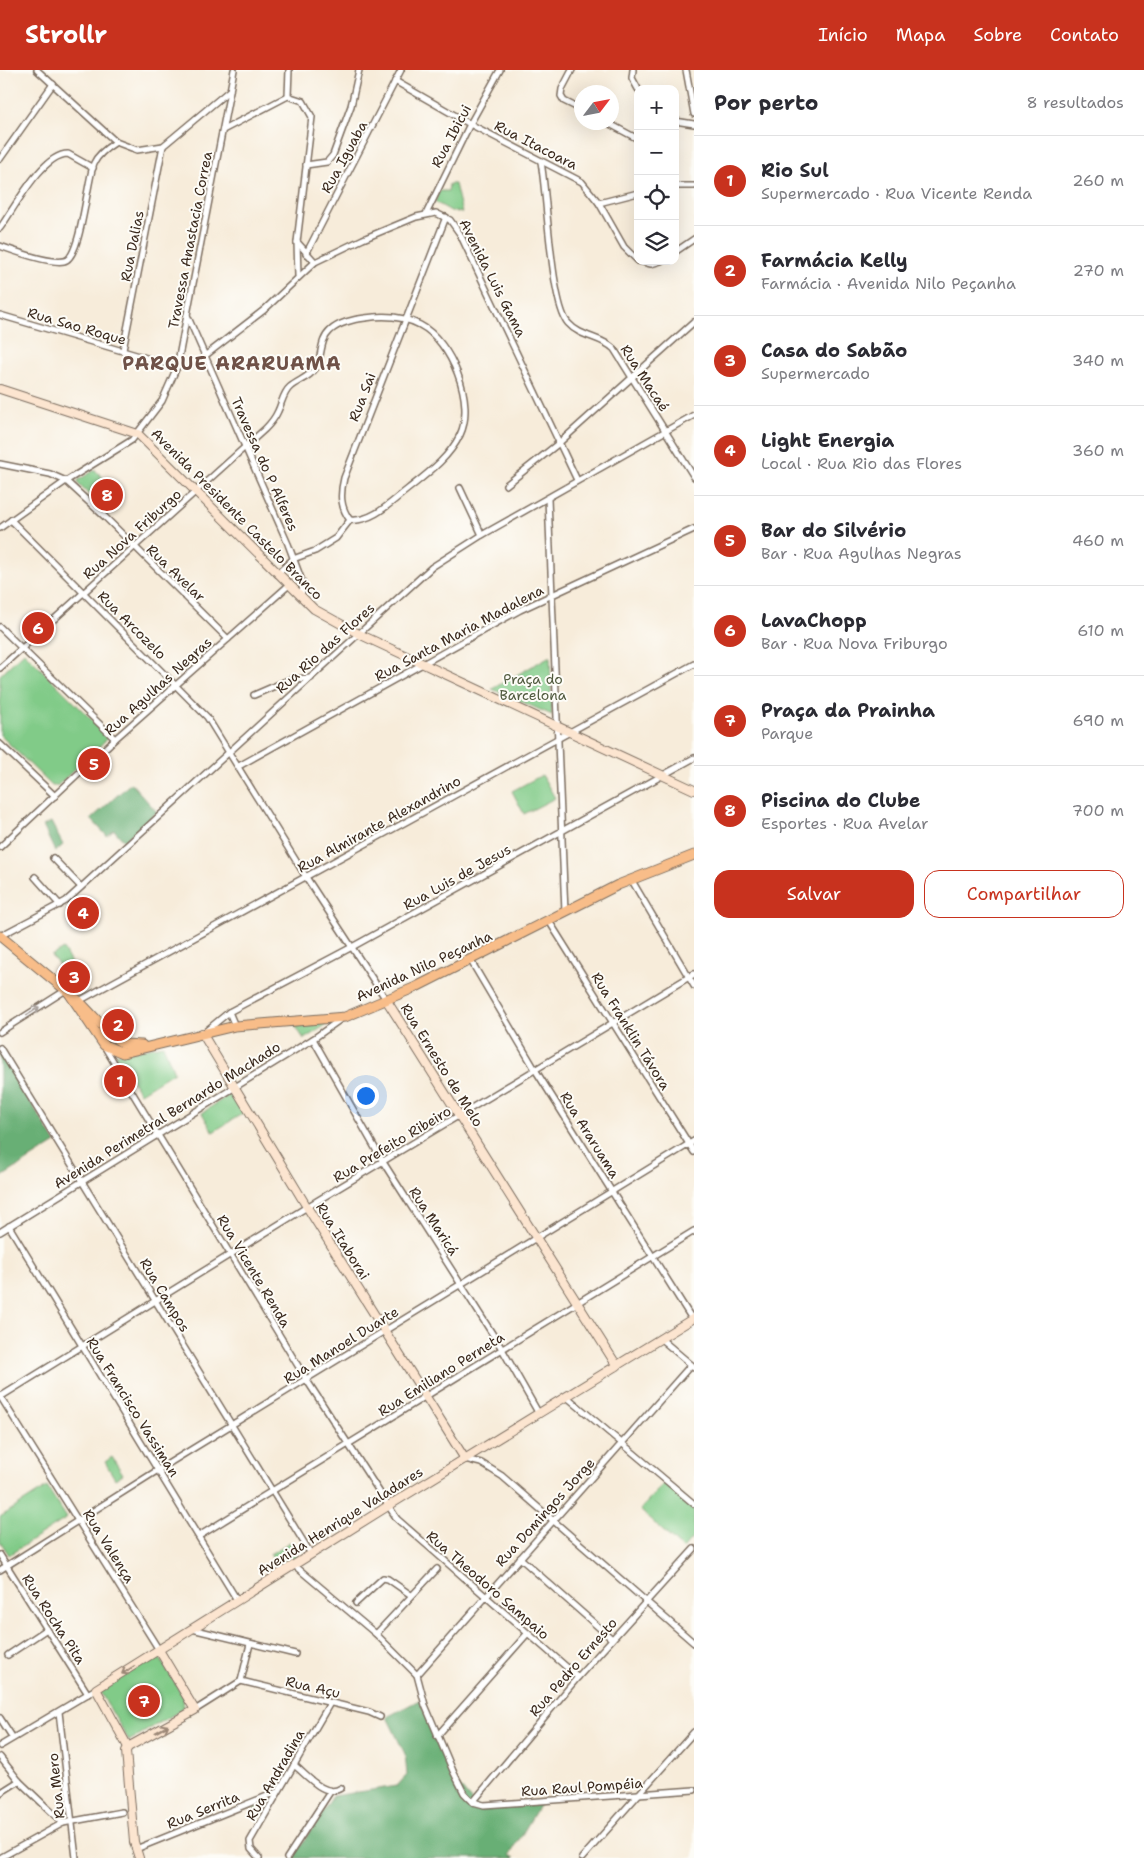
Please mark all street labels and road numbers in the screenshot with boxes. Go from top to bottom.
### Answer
street label: Rua Ibicui [427,101,475,171]
street label: Rua Itacoara [491,116,581,174]
street label: Rua Iguaba [317,117,371,196]
street label: Travessa Anastacia Correa [164,149,216,330]
street label: Rua Dalias [116,209,148,283]
street label: Avenida Luis Gama [455,216,531,340]
street label: Rua Sao Roque [25,303,129,349]
street label: Rua Macaé [617,341,673,415]
street label: Rua Sai [344,370,380,424]
street label: Travessa do P Alferes [227,394,303,534]
street label: Avenida Presidente Castelo Branco [147,424,327,604]
street label: Rua Nova Friburgo [79,485,185,583]
street label: Rua Avelar [143,540,210,606]
street label: Rua Santa Maria Madalena [371,581,547,685]
street label: Rua Arcozelo [94,587,170,663]
street label: Rua Rio das Flores [272,599,378,697]
street label: Rua Agulhas Negras [100,633,216,739]
street label: Rua Almirante Alexandrino [294,771,464,877]
street label: Rua Luis de Jesus [400,840,514,914]
street label: Avenida Nilo Peçanha [353,926,495,1005]
street label: Rua Franklin Távora [587,969,675,1093]
street label: Rua Ernesto de Melo [397,1000,487,1130]
street label: Avenida Perimetral Bernardo Machado [50,1037,284,1193]
street label: Rua Araruama [556,1088,624,1182]
street label: Rua Prefeito Ribeiro [330,1102,454,1186]
street label: Rua Maricá [405,1183,463,1259]
street label: Rua Itaborai [312,1199,374,1283]
street label: Rua Vicente Renda [213,1211,295,1331]
street label: Rua Campos [136,1255,194,1335]
street label: Rua Manoel Duarte [280,1302,402,1388]
street label: Rua Emiliano Perneta [375,1328,508,1420]
street label: Rua Francisco Vassiman [83,1334,184,1480]
street label: Rua Domingos Jorge [491,1454,599,1570]
street label: Avenida Henrique Valadares [254,1462,426,1580]
street label: Rua Valença [79,1506,139,1586]
street label: Rua Theodoro Sampaio [423,1527,553,1643]
street label: Rua Rocha Pita [18,1571,90,1668]
street label: Rua Pedro Ernesto [525,1614,621,1720]
street label: Rua Açu [284,1672,342,1702]
street label: Rua Andradina [242,1726,308,1824]
street label: Rua Mero [44,1752,68,1820]
street label: Rua Raul Pompéia [520,1774,644,1800]
street label: Rua Serrita [164,1787,242,1833]

